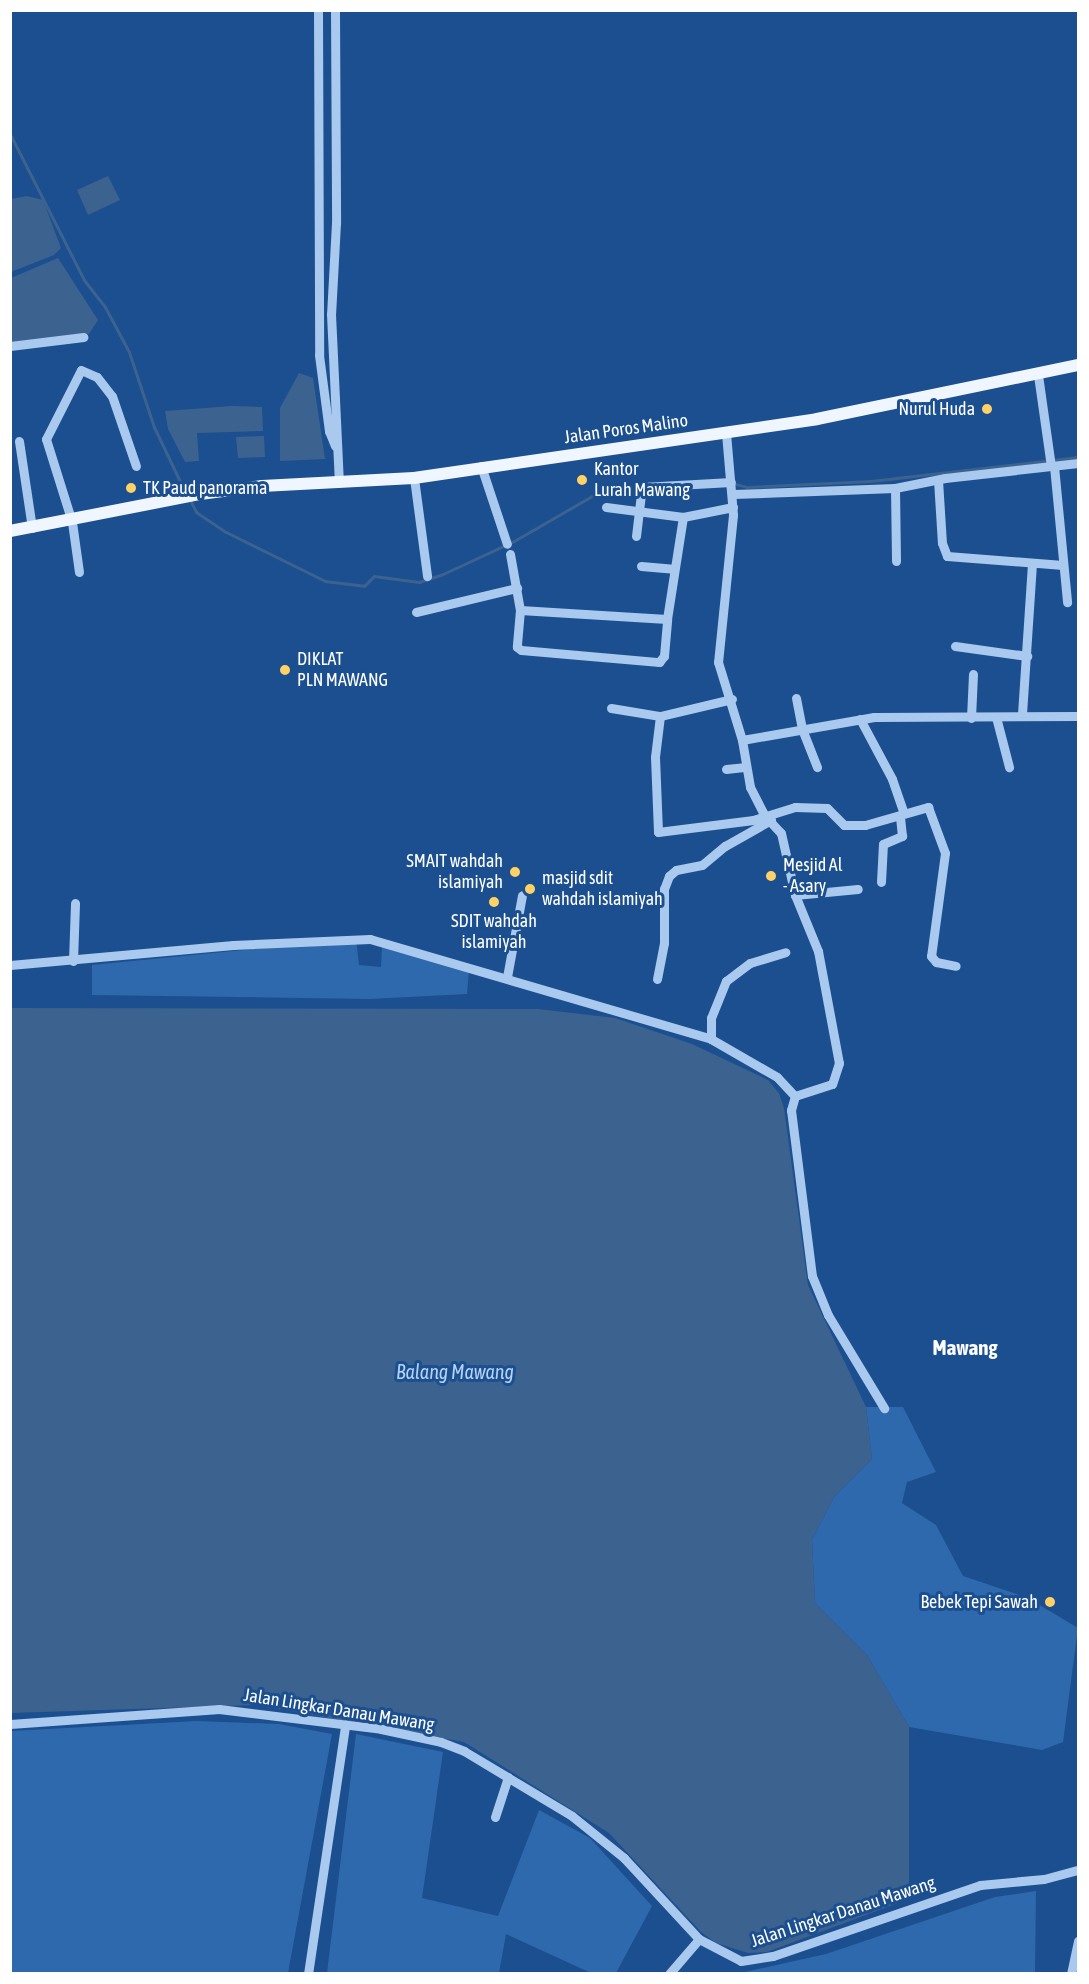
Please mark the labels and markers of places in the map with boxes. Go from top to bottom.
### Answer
place label: Nurul Huda [898,398,975,420]
marker: Nurul Huda [980,402,994,416]
place label: Kantor Lurah Mawang [594,459,690,502]
marker: Kantor Lurah Mawang [575,473,589,487]
place label: TK Paud panorama [143,477,267,499]
marker: TK Paud panorama [124,481,138,495]
place label: DIKLAT PLN MAWANG [297,649,388,692]
marker: DIKLAT PLN MAWANG [278,663,292,677]
place label: SMAIT wahdah islamiyah [406,851,503,894]
place label: Mesjid Al - Asary [783,855,842,898]
marker: SMAIT wahdah islamiyah [508,865,522,879]
place label: masjid sdit wahdah islamiyah [542,868,663,910]
marker: Mesjid Al - Asary [764,869,778,883]
marker: masjid sdit wahdah islamiyah [523,882,537,896]
marker: SDIT wahdah islamiyah [487,895,501,909]
place label: SDIT wahdah islamiyah [451,911,537,954]
place label: Bebek Tepi Sawah [920,1591,1038,1613]
marker: Bebek Tepi Sawah [1043,1595,1057,1609]

